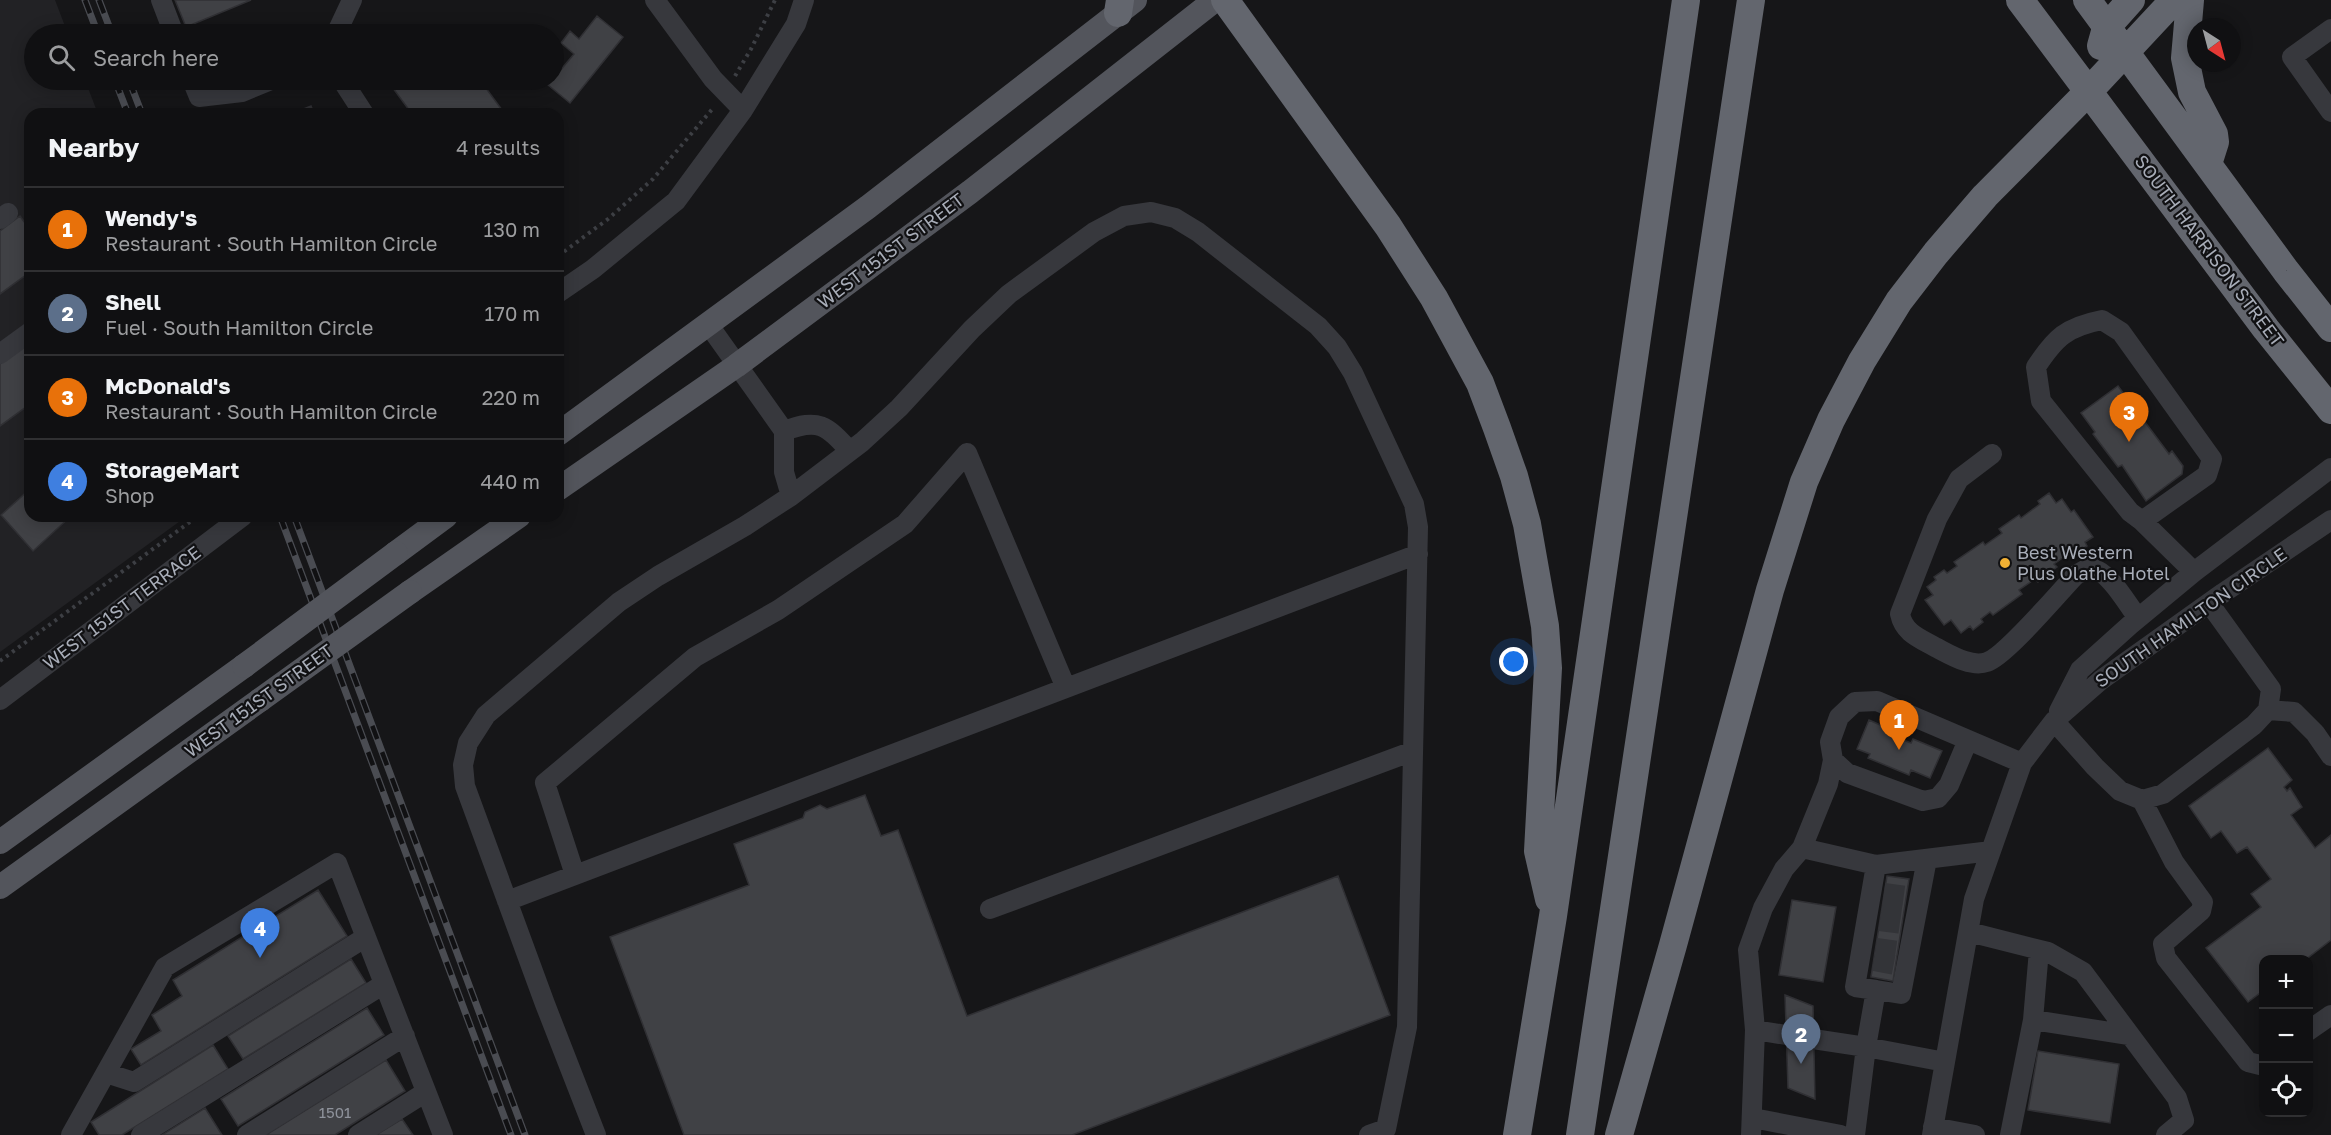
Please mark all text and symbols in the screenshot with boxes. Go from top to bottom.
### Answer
north arrow [2187,18,2241,72]
search box [24,24,564,90]
icon: search [45,41,78,74]
text: Search here [93,44,219,71]
text: Nearby [48,132,139,163]
text: 4 results [456,135,540,159]
street label: SOUTH HARRISON STREET [2131,150,2289,351]
street label: WEST 151ST STREET [813,188,968,313]
text: Wendy's [105,204,197,231]
text: 1 [62,217,73,241]
text: 130 m [484,217,540,241]
text: Restaurant · South Hamilton Circle [105,231,437,255]
text: Shell [105,288,161,315]
text: 2 [61,301,74,325]
text: 170 m [485,301,540,325]
text: Fuel · South Hamilton Circle [105,315,373,339]
text: McDonald's [105,372,231,399]
text: 3 [61,385,74,409]
text: 220 m [482,385,540,409]
pin: 3 [2110,392,2148,442]
text: Restaurant · South Hamilton Circle [105,399,437,423]
text: StorageMart [105,456,239,483]
text: 4 [61,469,74,493]
text: 440 m [481,469,540,493]
text: Shop [105,483,154,507]
street label: WEST 151ST TERRACE [38,541,205,674]
place label: Best Western Plus Olathe Hotel [2017,541,2170,584]
street label: SOUTH HAMILTON CIRCLE [2090,543,2291,692]
marker: Best Western Plus Olathe Hotel [1998,556,2012,570]
street label: WEST 151ST STREET [180,639,337,761]
your location [1499,647,1528,676]
pin: 1 [1880,700,1918,750]
pin: 4 [240,908,280,958]
map controls [2259,955,2313,1117]
button: + [2259,955,2313,1009]
button: − [2259,1009,2313,1063]
pin: 2 [1782,1014,1820,1064]
button: locate [2259,1063,2313,1117]
house number: 1501 [319,1103,351,1121]

